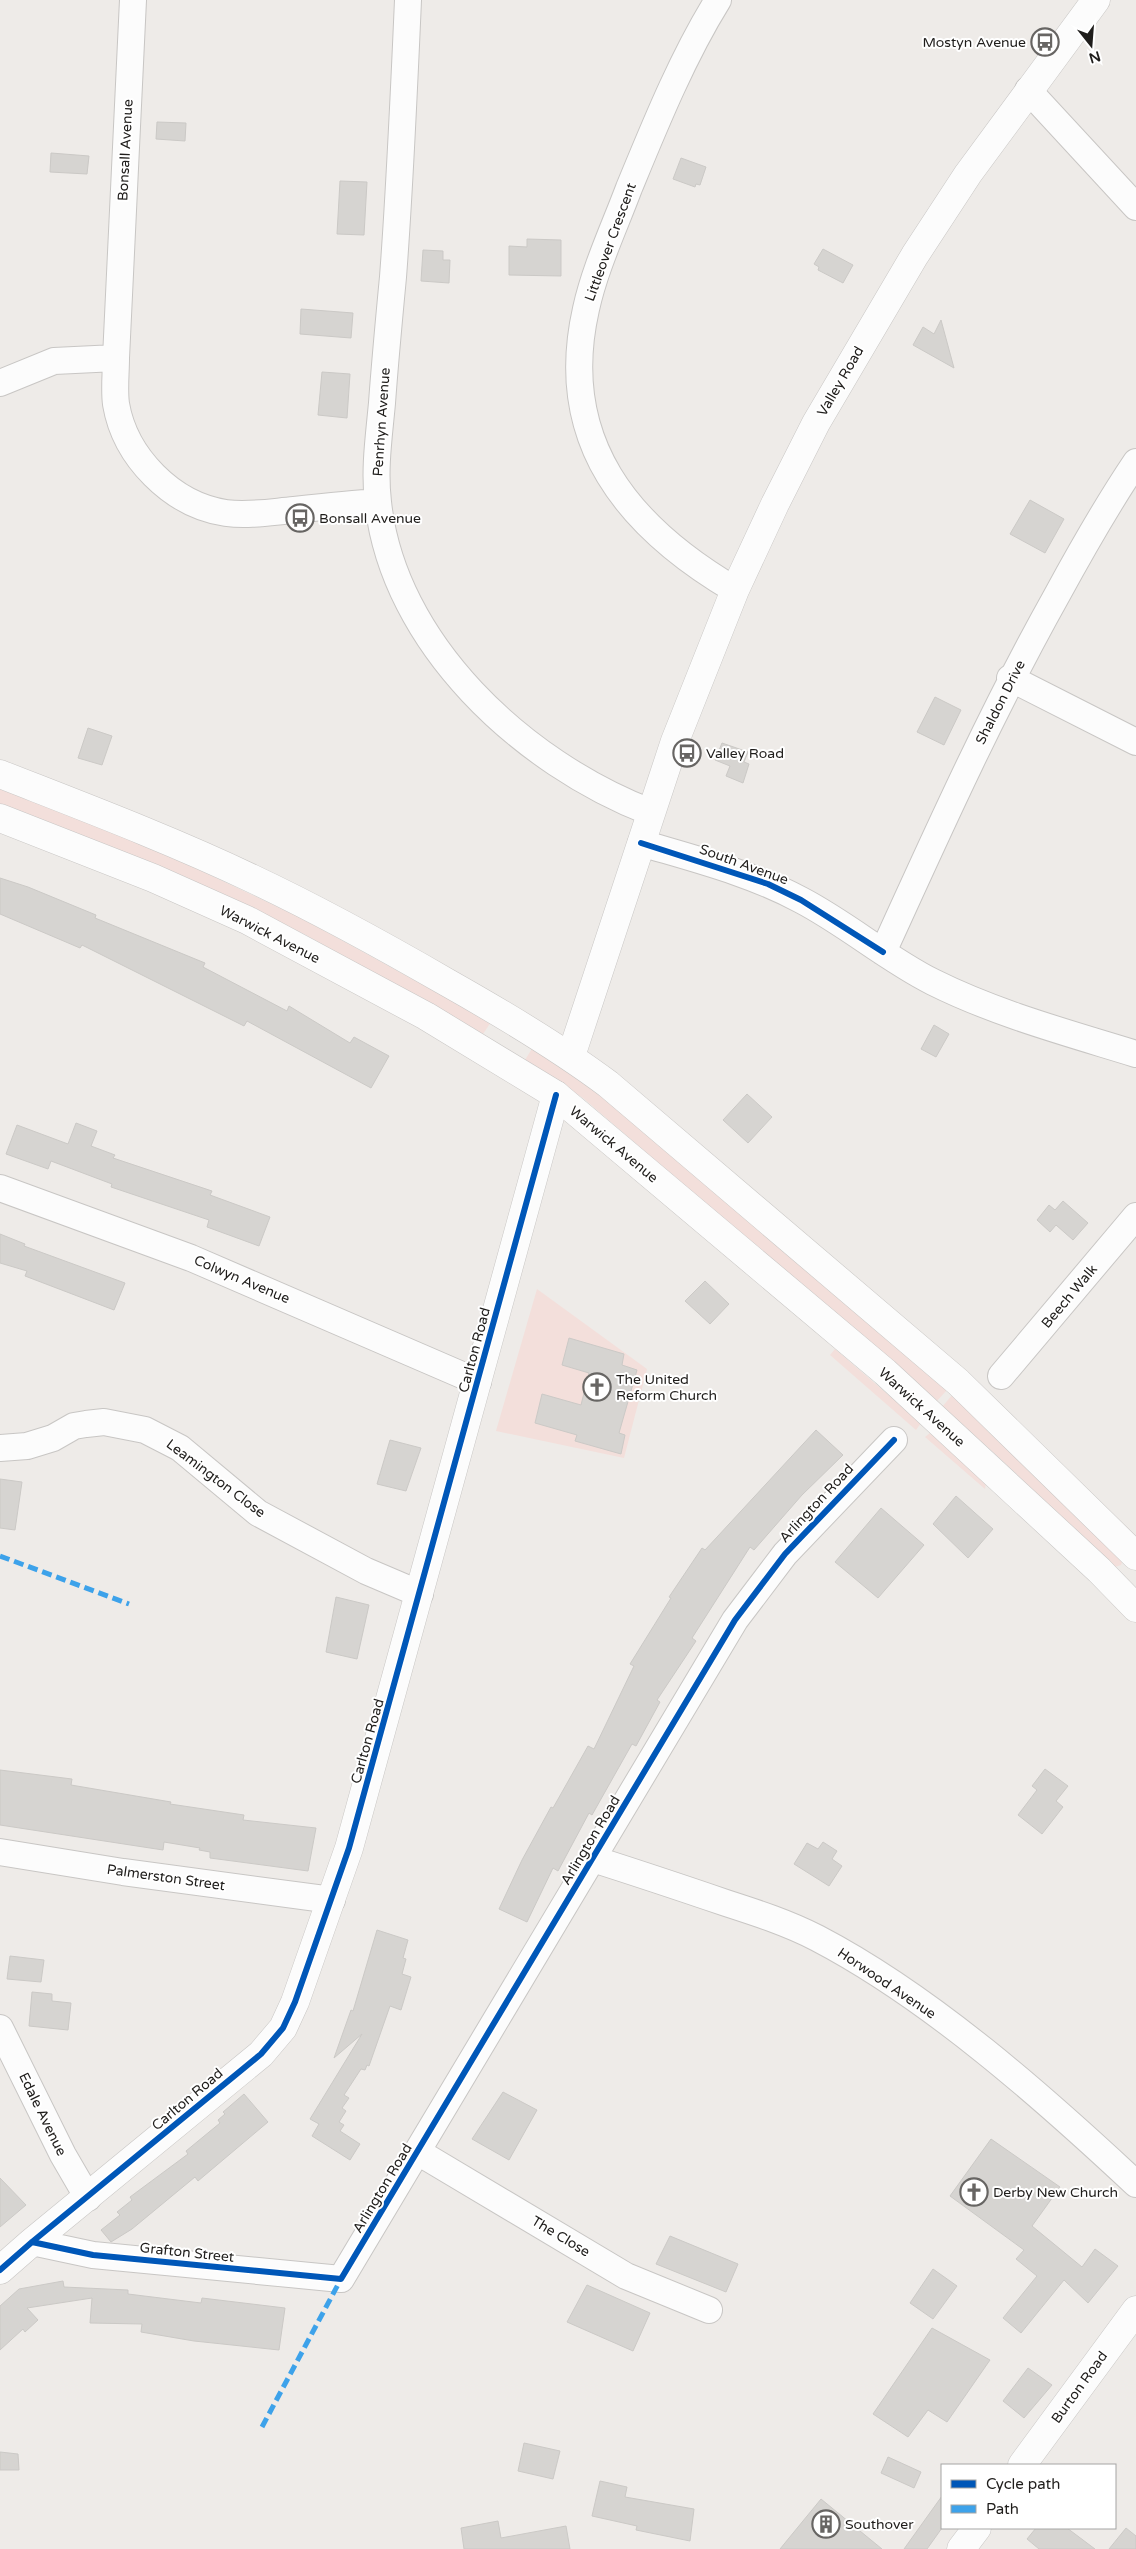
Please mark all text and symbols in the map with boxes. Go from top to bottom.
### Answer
north arrow [1066,20,1116,70]
bus stop icon: Mostyn Avenue [1030,27,1060,57]
place label: Mostyn Avenue [922,34,1026,51]
text: N [1087,47,1103,67]
street label: Bonsall Avenue [114,99,137,201]
street label: Littleover Crescent [581,180,640,304]
street label: Valley Road [814,343,867,419]
street label: Penrhyn Avenue [369,367,394,477]
bus stop icon: Bonsall Avenue [285,503,315,533]
place label: Bonsall Avenue [319,510,421,527]
street label: Shaldon Drive [972,657,1029,747]
bus stop icon: Valley Road [672,738,702,768]
place label: Valley Road [706,745,784,762]
street label: South Avenue [697,841,791,888]
street label: Warwick Avenue [217,902,323,967]
street label: Warwick Avenue [566,1102,661,1186]
street label: Colwyn Avenue [191,1252,292,1307]
street label: Beech Walk [1038,1261,1101,1332]
street label: Carlton Road [455,1306,494,1395]
street label: Warwick Avenue [875,1364,968,1451]
place label: The United Reform Church [616,1371,717,1404]
church icon: The United Reform Church [582,1372,612,1402]
street label: Leamington Close [163,1436,269,1521]
street label: Arlington Road [776,1461,857,1546]
street label: Carlton Road [347,1697,388,1786]
street label: Arlington Road [557,1793,624,1888]
street label: Palmerston Street [106,1861,227,1894]
street label: Horwood Avenue [834,1944,939,2023]
street label: Carlton Road [148,2065,226,2134]
street label: Edale Avenue [15,2070,70,2159]
street label: Arlington Road [349,2141,416,2236]
church icon: Derby New Church [959,2177,989,2207]
place label: Derby New Church [993,2184,1118,2201]
street label: The Close [529,2212,593,2260]
street label: Grafton Street [139,2239,236,2266]
street label: Burton Road [1048,2348,1111,2427]
legend [941,2464,1116,2529]
text: Cycle path [986,2475,1060,2493]
text: Path [986,2500,1019,2518]
building icon: Southover [811,2509,841,2539]
place label: Southover [845,2516,914,2533]

